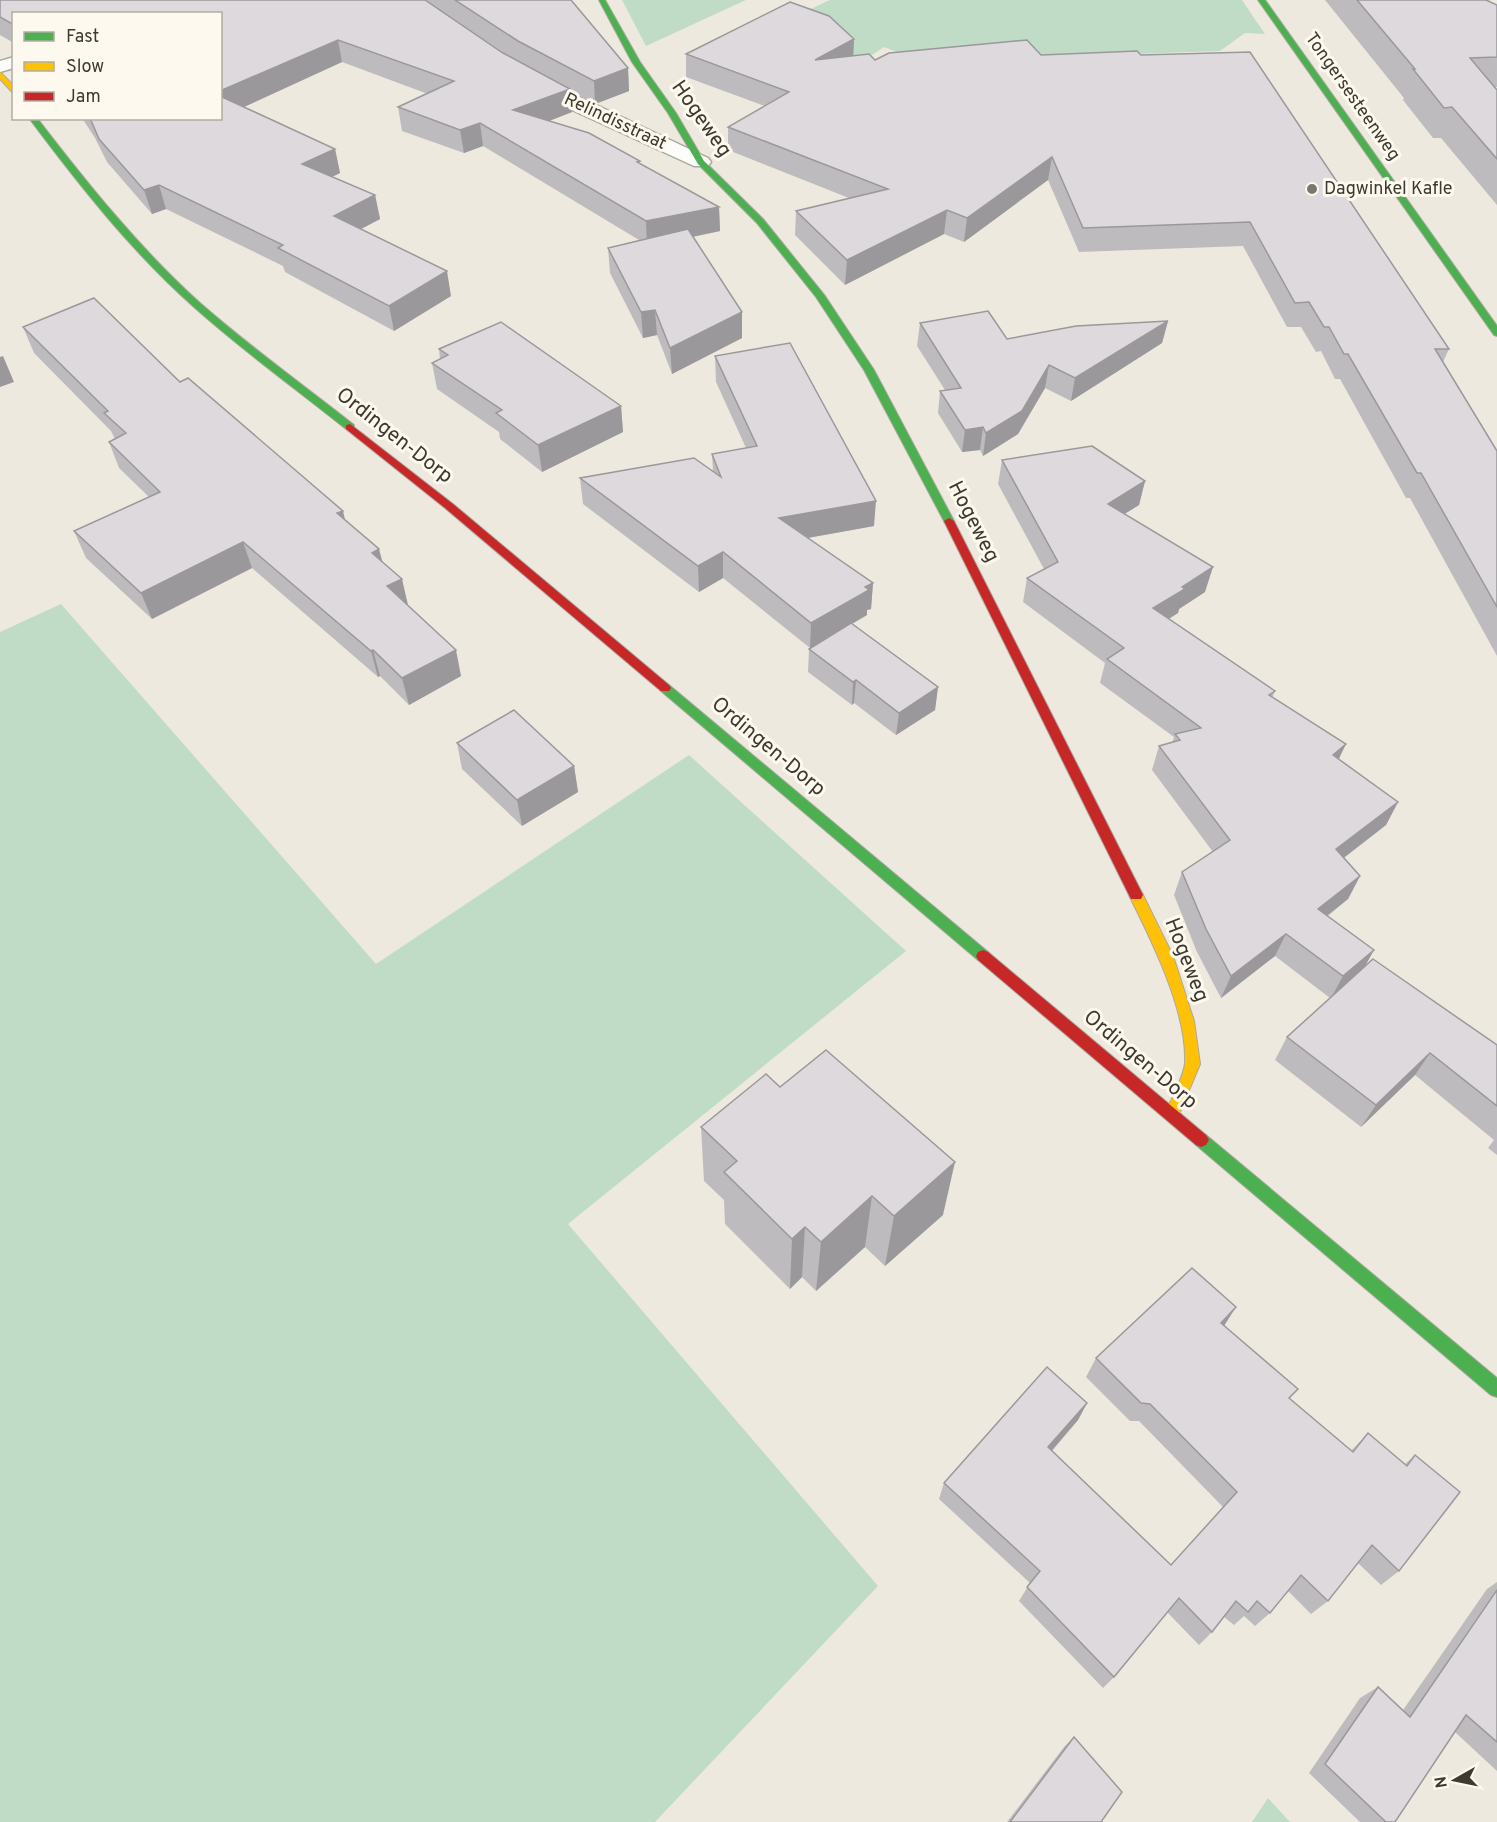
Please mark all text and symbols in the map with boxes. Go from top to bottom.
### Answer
legend [12,12,222,120]
text: Fast [66,26,99,49]
street label: Tongersesteenweg [1299,28,1405,166]
text: Slow [66,56,104,79]
street label: Hogeweg [665,75,737,163]
text: Jam [66,86,101,109]
street label: Relindisstraat [560,88,670,156]
place label: Dagwinkel Kafle [1324,178,1453,201]
marker: Dagwinkel Kafle [1305,182,1319,196]
street label: Ordingen-Dorp [330,382,458,490]
street label: Hogeweg [941,477,1005,567]
street label: Ordingen-Dorp [705,691,831,803]
street label: Hogeweg [1158,914,1214,1006]
street label: Ordingen-Dorp [1077,1004,1203,1116]
north arrow [1425,1750,1485,1810]
text: N [1431,1775,1453,1789]

